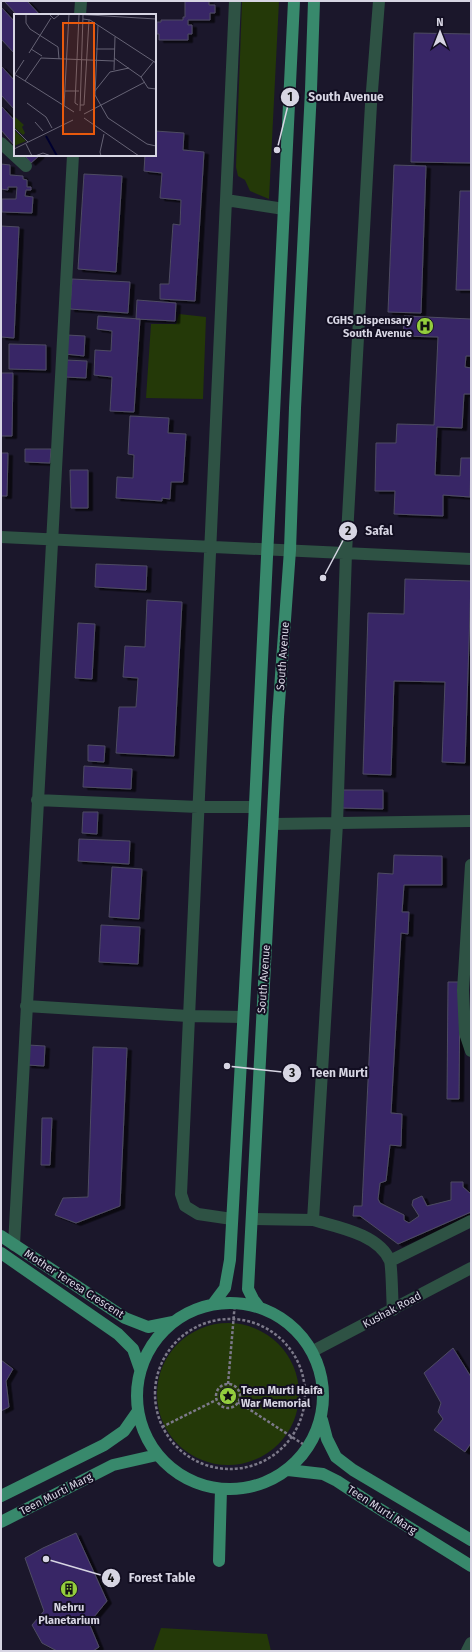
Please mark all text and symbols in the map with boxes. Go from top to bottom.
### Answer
north arrow [420,12,460,52]
inset map [14,14,156,156]
text: N [436,16,444,29]
callout: South Avenue [280,85,391,109]
text: 1 [287,90,293,104]
text: South Avenue [308,90,384,104]
place label: CGHS Dispensary South Avenue [327,314,412,340]
hospital icon: CGHS Dispensary South Avenue [415,316,435,336]
callout: Safal [338,519,401,543]
text: 2 [345,524,351,538]
text: Safal [365,524,393,538]
street label: South Avenue [274,621,292,691]
street label: South Avenue [255,944,273,1014]
callout: Teen Murti [282,1061,376,1085]
text: 3 [288,1066,295,1080]
text: Teen Murti [310,1066,368,1080]
street label: Mother Teresa Crescent [22,1247,126,1321]
street label: Kushak Road [361,1289,423,1331]
place label: Teen Murti Haifa War Memorial [241,1384,323,1410]
place icon: Teen Murti Haifa War Memorial [218,1386,238,1406]
street label: Teen Murti Marg [17,1470,95,1518]
street label: Teen Murti Marg [345,1483,419,1537]
callout: Forest Table [101,1566,204,1590]
text: 4 [108,1571,115,1585]
text: Forest Table [129,1571,196,1585]
building icon: Nehru Planetarium [59,1579,79,1599]
place label: Nehru Planetarium [38,1601,100,1627]

